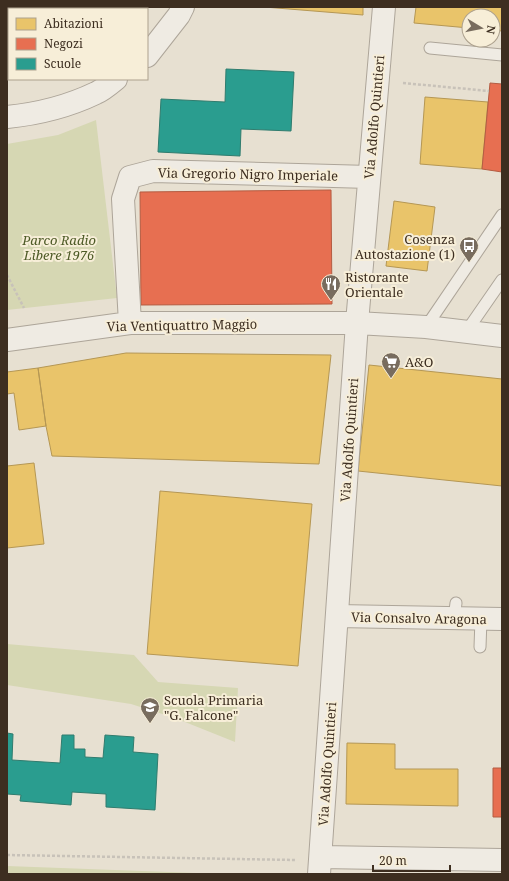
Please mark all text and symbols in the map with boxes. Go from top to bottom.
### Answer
legend [8,8,148,80]
north arrow [461,8,501,48]
text: Abitazioni [44,15,103,32]
text: N [483,24,499,36]
text: Negozi [44,35,83,52]
street label: Via Adolfo Quintieri [360,54,388,180]
text: Scuole [44,55,81,72]
street label: Via Gregorio Nigro Imperiale [158,163,338,185]
place label: Cosenza Autostazione (1) [355,230,455,263]
park label: Parco Radio Libere 1976 [21,231,96,264]
bus stop icon: Cosenza Autostazione (1) [458,235,480,263]
place label: Ristorante Orientale [345,268,409,301]
restaurant icon: Ristorante Orientale [320,273,342,301]
street label: Via Ventiquattro Maggio [107,315,257,335]
supermarket icon: A&O [380,351,402,379]
place label: A&O [405,353,433,371]
street label: Via Adolfo Quintieri [336,377,362,503]
street label: Via Consalvo Aragona [351,608,487,628]
place label: Scuola Primaria "G. Falcone" [164,691,263,724]
school or university icon: Scuola Primaria "G. Falcone" [139,696,161,724]
street label: Via Adolfo Quintieri [314,701,340,827]
scale bar [373,847,450,873]
text: 20 m [379,852,407,869]

